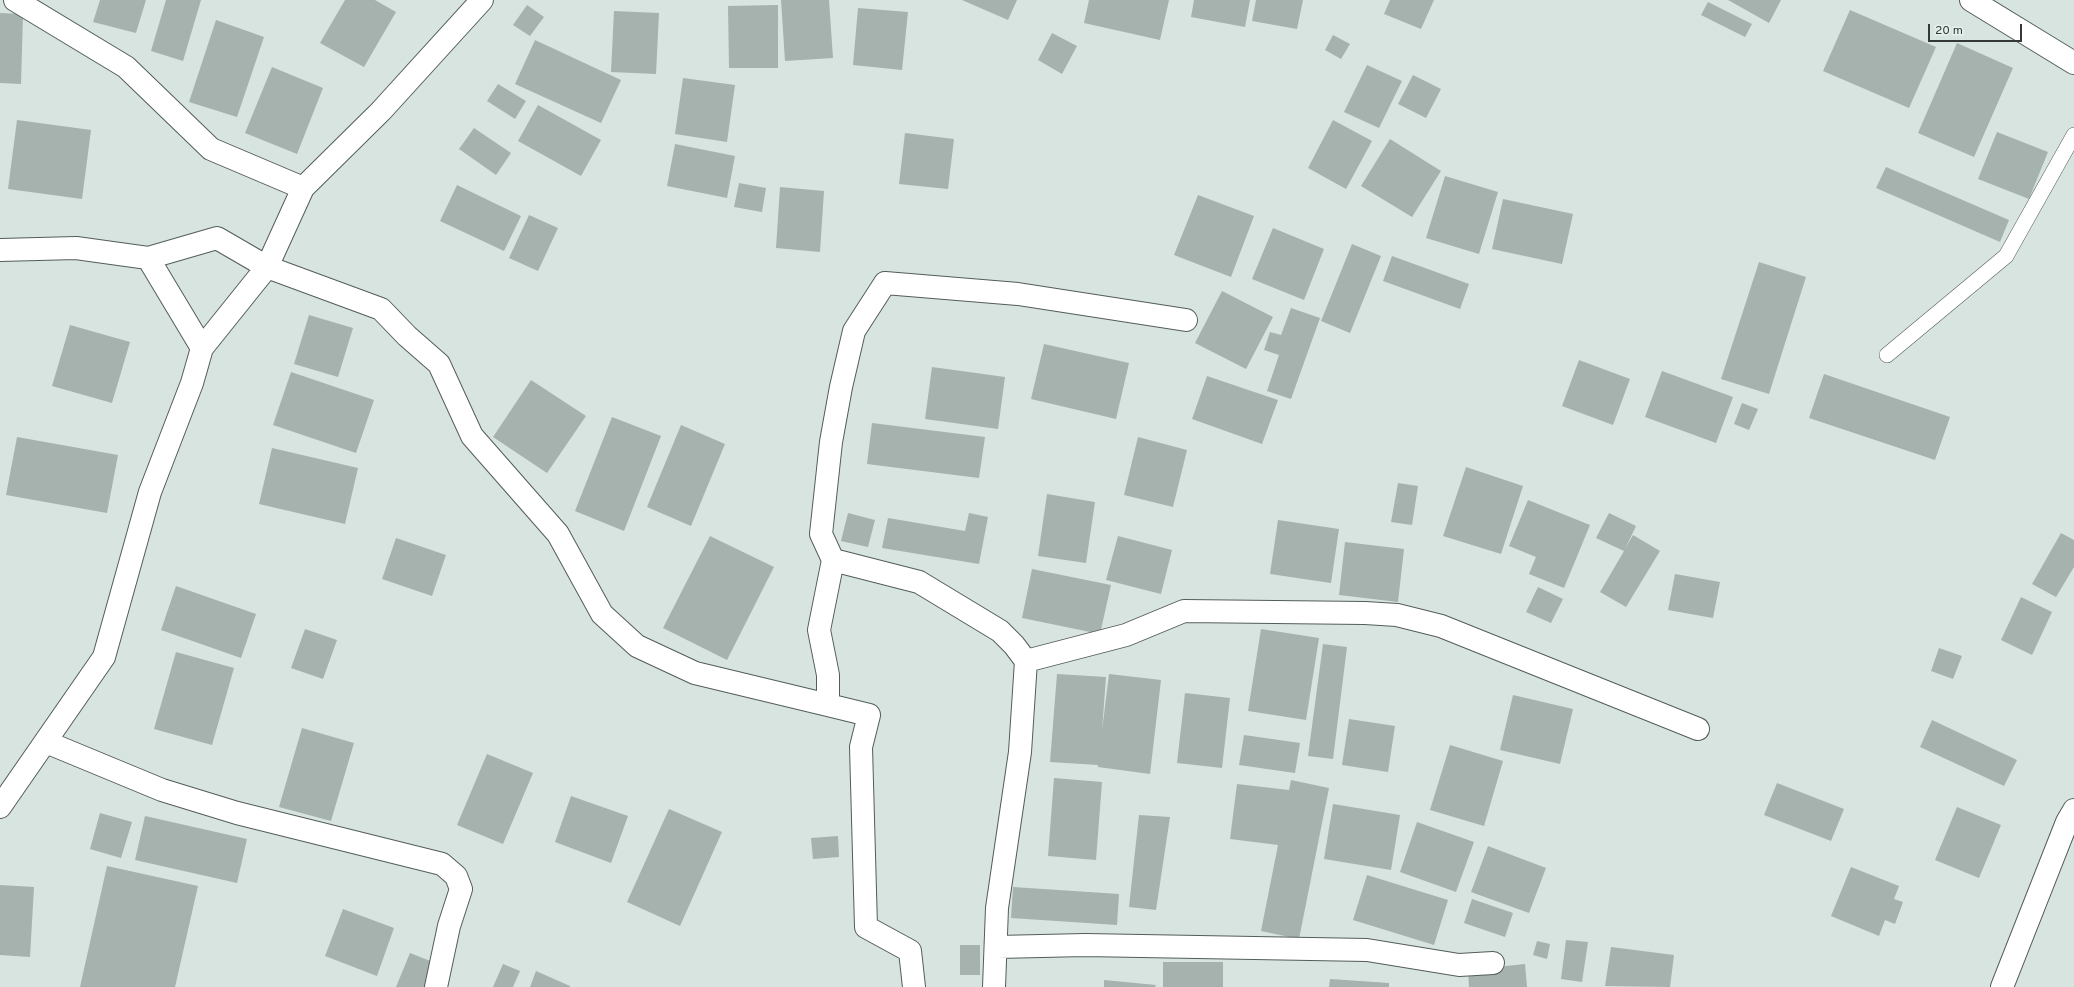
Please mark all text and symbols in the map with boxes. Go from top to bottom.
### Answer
scale bar [1930,16,2024,42]
text: 20 m [1935,23,1963,39]

